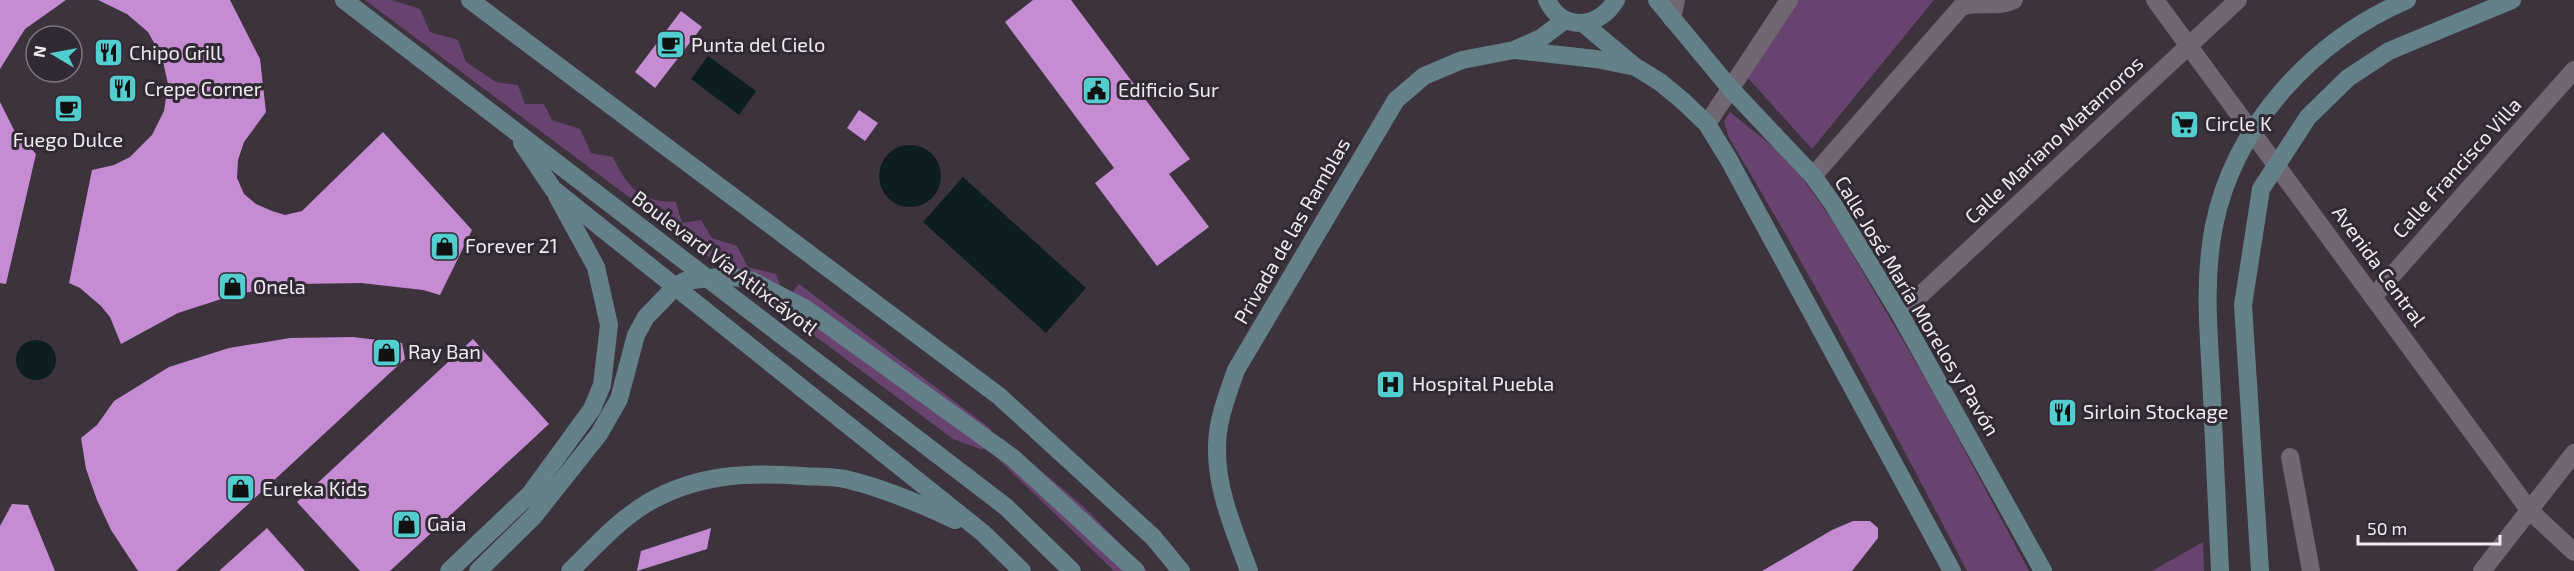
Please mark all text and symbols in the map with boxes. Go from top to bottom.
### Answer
north arrow [24,24,84,84]
cafe icon: Punta del Cielo [654,29,686,61]
place label: Punta del Cielo [691,32,825,56]
restaurant icon: Chipo Grill [92,37,124,69]
place label: Chipo Grill [129,40,222,64]
text: N [28,44,49,59]
street label: Calle Mariano Matamoros [1959,50,2147,228]
restaurant icon: Crepe Corner [107,73,139,105]
public building icon: Edificio Sur [1081,74,1113,106]
place label: Crepe Corner [144,76,262,100]
place label: Edificio Sur [1118,77,1219,101]
street label: Calle Francisco Villa [2387,92,2526,242]
cafe icon: Fuego Dulce [52,93,84,125]
supermarket icon: Circle K [2168,108,2200,140]
place label: Circle K [2205,111,2272,135]
place label: Fuego Dulce [13,127,123,151]
street label: Privada de las Ramblas [1228,133,1354,328]
street label: Calle José María Morelos y Pavón [1831,171,2005,440]
street label: Boulevard Vía Atlixcáyotl [628,185,823,340]
street label: Avenida Central [2328,200,2432,330]
shop icon: Forever 21 [428,230,460,262]
place label: Forever 21 [465,233,558,257]
shop icon: Onela [216,271,248,303]
place label: Onela [253,274,306,298]
shop icon: Ray Ban [371,336,403,368]
place label: Ray Ban [408,339,481,363]
hospital icon: Hospital Puebla [1375,368,1407,400]
place label: Hospital Puebla [1412,371,1554,395]
restaurant icon: Sirloin Stockage [2046,396,2078,428]
place label: Sirloin Stockage [2083,399,2228,423]
shop icon: Eureka Kids [225,473,257,505]
place label: Eureka Kids [262,476,367,500]
shop icon: Gaia [390,508,422,540]
scale bar [2358,508,2500,546]
place label: Gaia [427,511,466,535]
text: 50 m [2367,517,2407,539]

